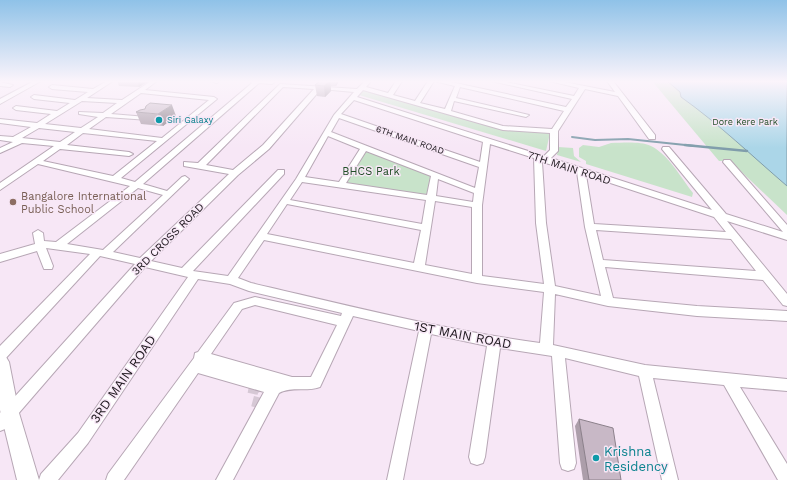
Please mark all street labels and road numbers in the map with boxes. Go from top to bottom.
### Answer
street label: 6TH MAIN ROAD [375,124,445,156]
street label: 7TH MAIN ROAD [526,148,612,188]
street label: 3RD CROSS ROAD [129,200,207,278]
street label: 1ST MAIN ROAD [413,318,513,352]
street label: 3RD MAIN ROAD [87,332,159,426]

